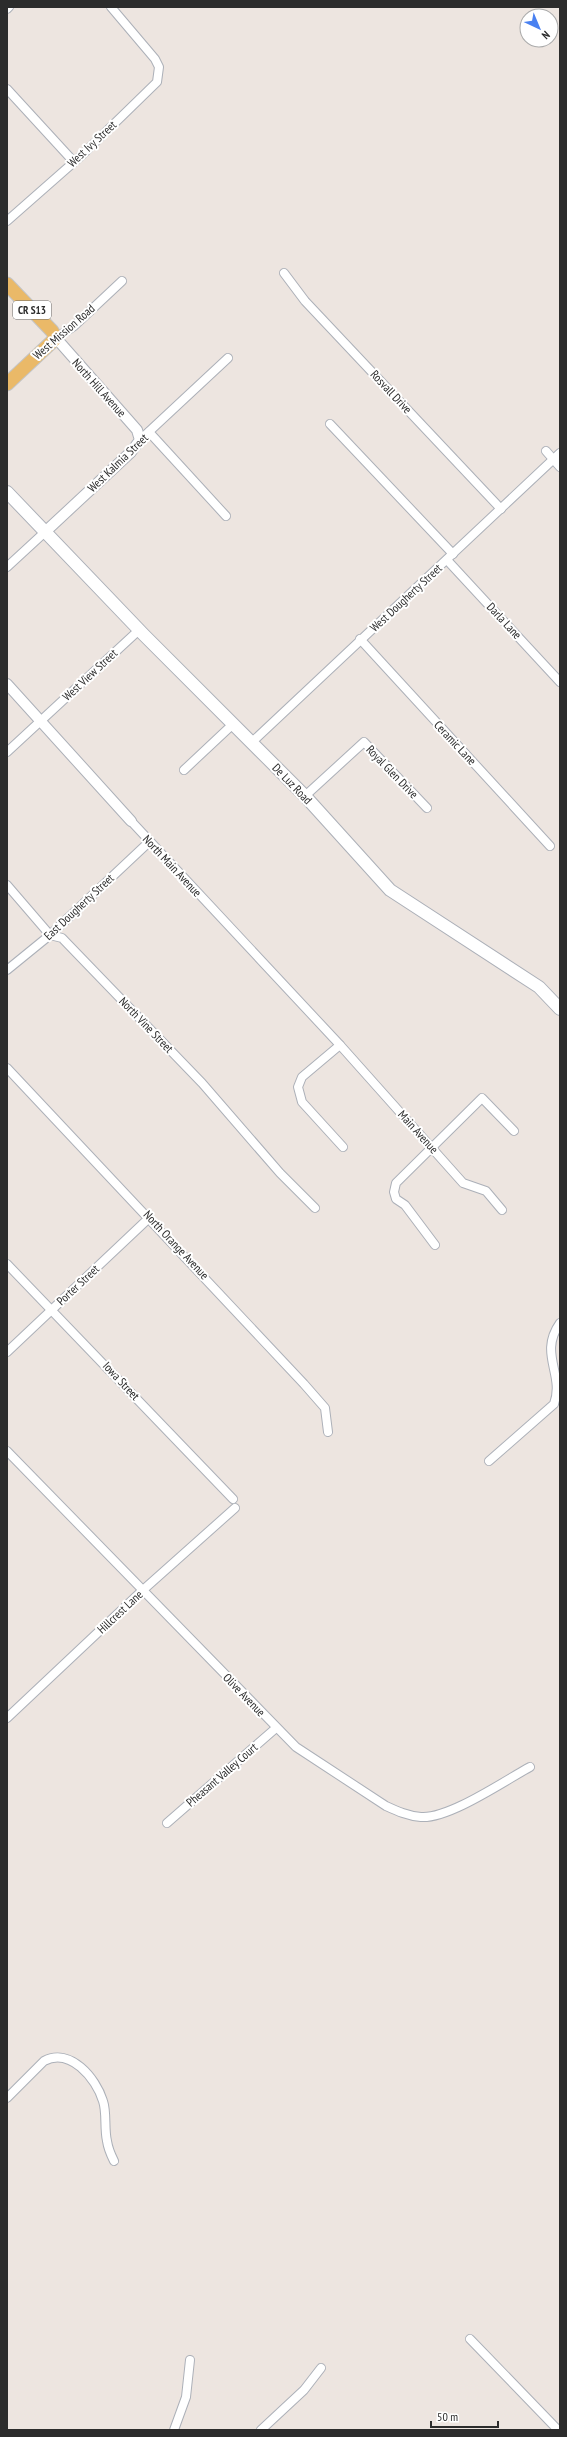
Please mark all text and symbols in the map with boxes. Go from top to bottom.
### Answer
north arrow [519,8,559,48]
text: N [539,28,553,42]
street label: West Ivy Street [64,117,120,170]
road number: CR S13 [13,301,51,319]
street label: West Mission Road [30,301,98,363]
street label: North Hill Avenue [69,355,130,420]
street label: Rosvall Drive [367,367,415,417]
street label: West Kalmia Street [84,430,152,495]
street label: West Dougherty Street [367,560,445,635]
street label: Darla Lane [484,599,525,642]
street label: West View Street [59,645,121,704]
street label: Ceramic Lane [431,717,480,768]
street label: Royal Glen Drive [363,742,422,801]
street label: De Luz Road [269,760,315,807]
street label: North Main Avenue [140,832,205,900]
street label: East Dougherty Street [41,870,117,943]
street label: North Vine Street [116,994,177,1056]
street label: Main Avenue [395,1107,442,1156]
street label: North Orange Avenue [141,1207,212,1282]
street label: Porter Street [53,1261,103,1308]
street label: Iowa Street [100,1358,143,1404]
street label: Hillcrest Lane [94,1587,146,1637]
street label: Olive Avenue [220,1670,269,1719]
street label: Pheasant Valley Court [183,1739,261,1810]
scale bar [431,2403,498,2429]
text: 50 m [437,2409,458,2424]

